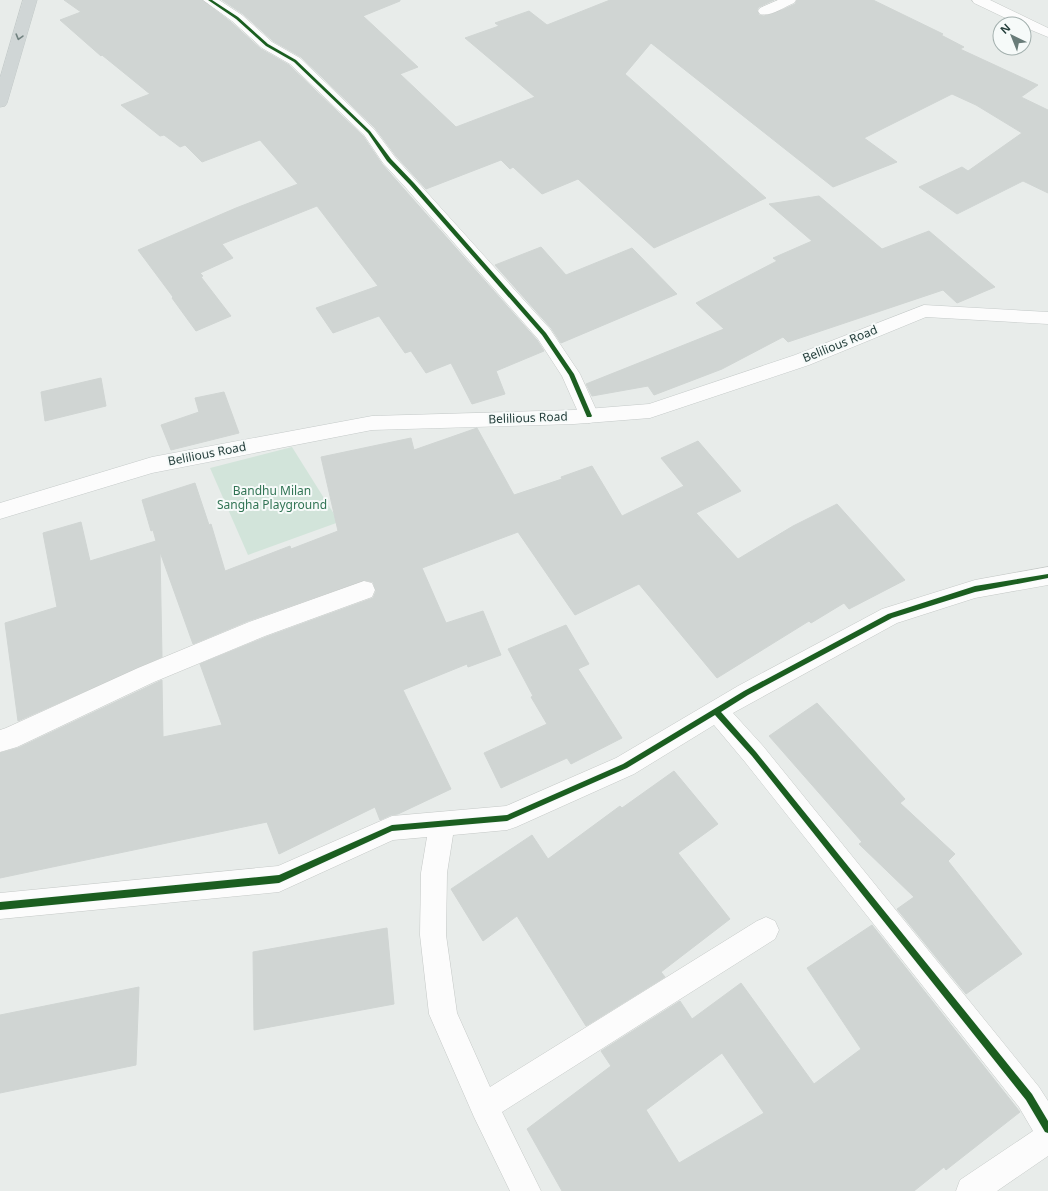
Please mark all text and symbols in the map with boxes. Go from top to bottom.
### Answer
north arrow [992,16,1032,56]
text: N [996,20,1013,37]
one-way arrow [15,34,24,41]
street label: Belilious Road [800,321,880,366]
street label: Belilious Road [488,408,568,427]
street label: Belilious Road [166,438,247,469]
park label: Bandhu Milan Sangha Playground [217,482,327,513]

